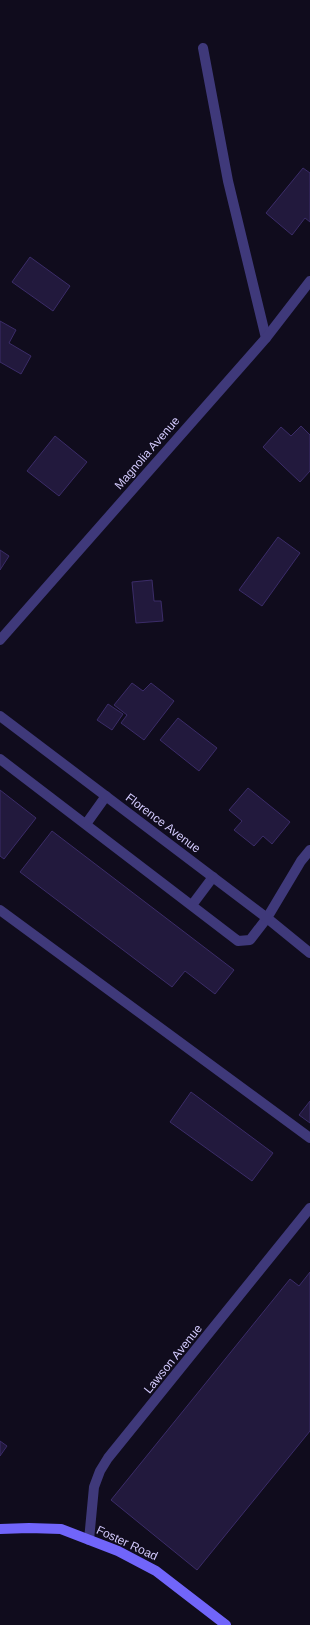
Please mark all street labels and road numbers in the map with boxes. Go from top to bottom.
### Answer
street label: Magnolia Avenue [112,414,183,492]
street label: Florence Avenue [123,790,203,856]
street label: Lawson Avenue [141,1322,205,1396]
street label: Foster Road [94,1523,160,1563]

